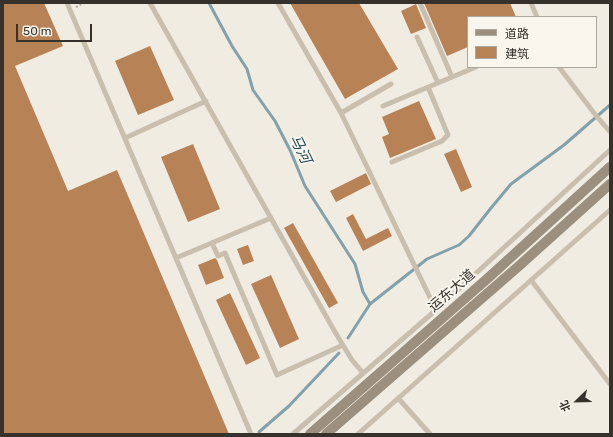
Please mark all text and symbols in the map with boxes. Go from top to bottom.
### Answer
scale bar [18,16,94,42]
legend [467,16,597,68]
text: 50 m [23,24,51,38]
text: 道路 [505,27,529,41]
text: 建筑 [505,47,529,61]
water label: 马河 [285,132,315,166]
street label: 运东大道 [425,266,479,316]
north arrow [557,381,597,421]
text: 北 [557,398,574,413]

